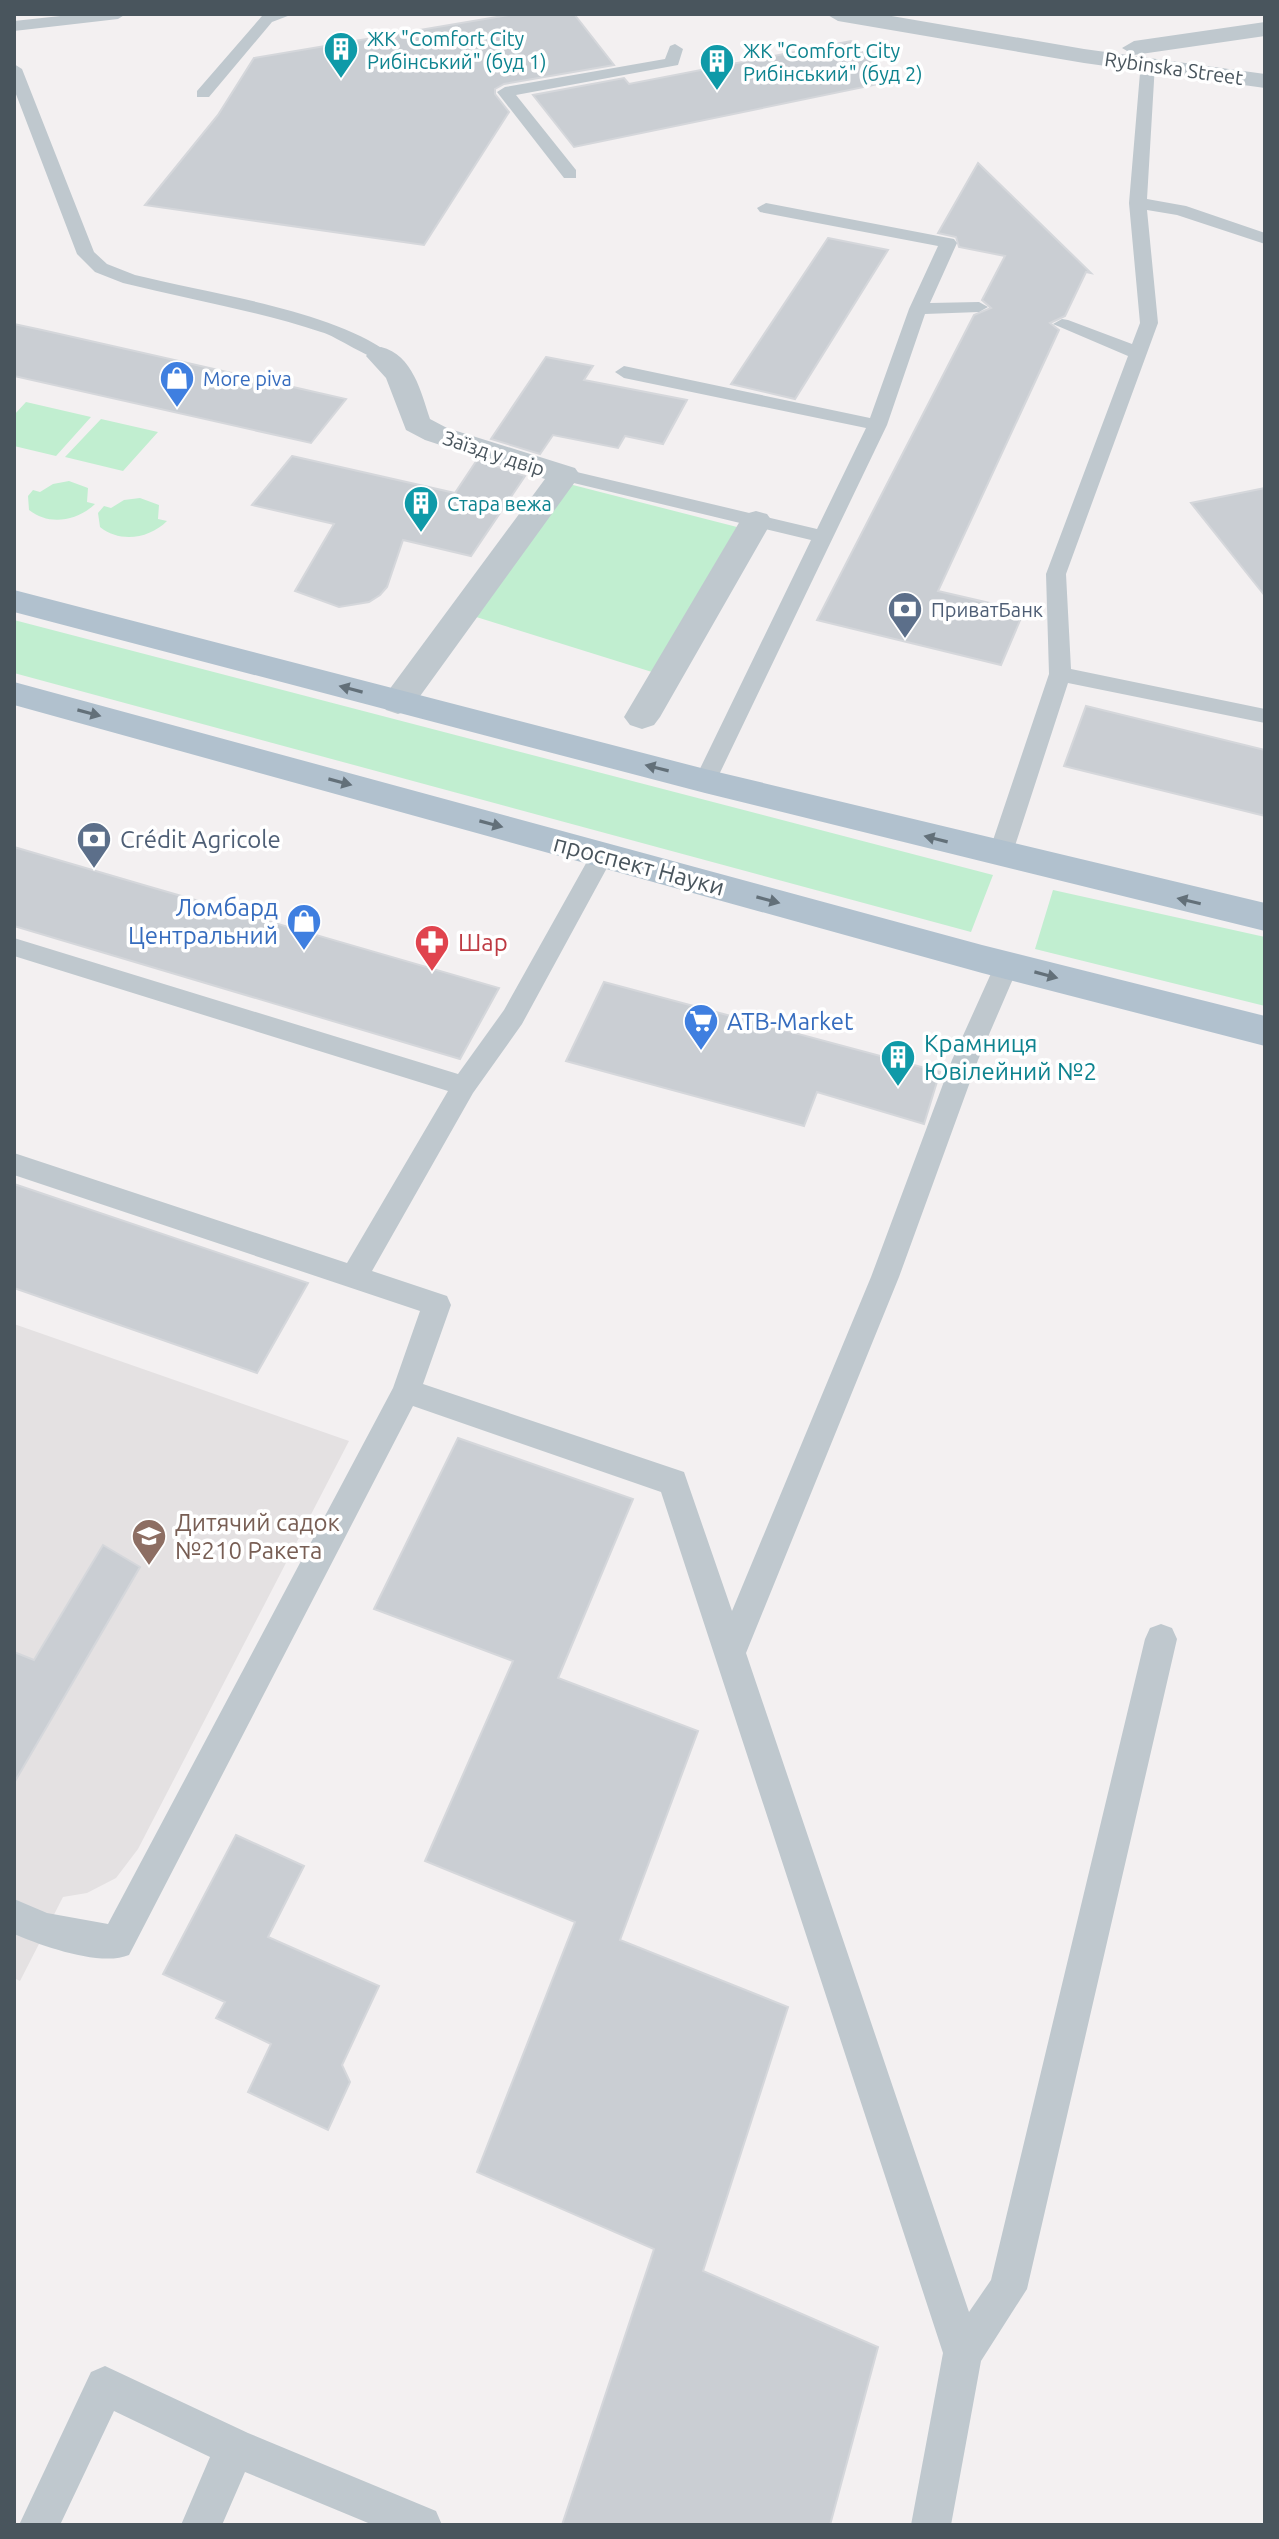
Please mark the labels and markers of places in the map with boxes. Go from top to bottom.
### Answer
place label: ЖК "Comfort City Рибінський" (буд 1) [367,27,546,73]
building icon: ЖК "Comfort City Рибінський" (буд 1) [322,30,360,80]
place label: ЖК "Comfort City Рибінський" (буд 2) [743,39,922,85]
building icon: ЖК "Comfort City Рибінський" (буд 2) [698,42,736,92]
shop icon: More piva [158,359,196,409]
place label: More piva [203,367,292,390]
building icon: Стара вежа [402,484,440,534]
place label: Стара вежа [447,492,552,515]
bank icon: ПриватБанк [886,590,924,640]
place label: ПриватБанк [931,598,1043,621]
bank icon: Crédit Agricole [75,820,113,870]
place label: Crédit Agricole [120,826,281,853]
place label: Ломбард Центральний [128,894,278,949]
shop icon: Ломбард Центральний [285,902,323,952]
pharmacy icon: Шар [413,923,451,973]
place label: Шар [458,929,508,956]
supermarket icon: ATB-Market [682,1002,720,1052]
place label: ATB-Market [727,1008,854,1035]
place label: Крамниця Ювілейний №2 [924,1030,1097,1085]
building icon: Крамниця Ювілейний №2 [879,1038,917,1088]
place label: Дитячий садок №210 Ракета [175,1509,340,1564]
school or university icon: Дитячий садок №210 Ракета [130,1517,168,1567]

